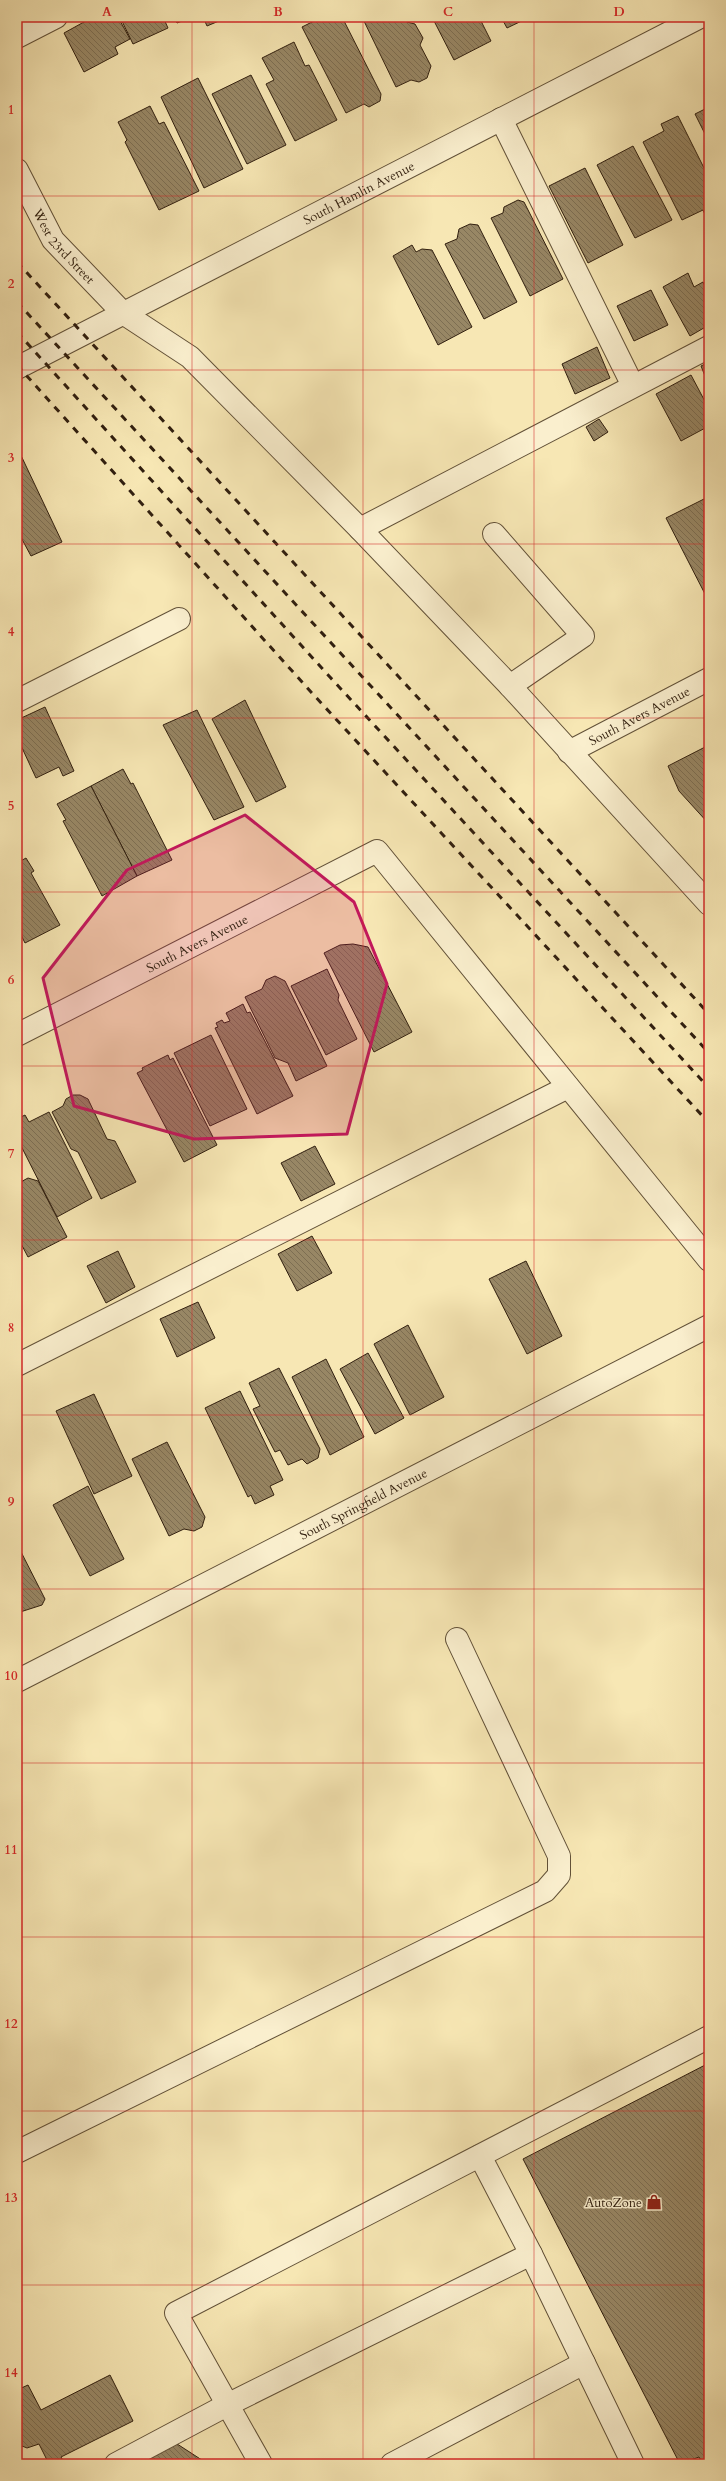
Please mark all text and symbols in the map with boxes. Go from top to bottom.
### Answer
text: A [102,3,112,21]
text: B [273,3,283,21]
text: C [443,3,453,21]
text: D [613,3,625,21]
text: 1 [8,101,14,119]
street label: South Hamlin Avenue [300,157,418,229]
street label: West 23rd Street [28,205,98,288]
text: 2 [8,275,15,293]
text: 3 [8,449,15,467]
text: 4 [8,623,15,641]
street label: South Avers Avenue [586,682,693,750]
text: 5 [8,797,14,815]
street label: South Avers Avenue [143,910,251,977]
text: 6 [8,971,15,989]
text: 7 [8,1145,15,1163]
text: 8 [8,1319,14,1337]
street label: South Springfield Avenue [297,1464,431,1545]
text: 9 [8,1493,15,1511]
text: 10 [4,1667,18,1685]
text: 11 [4,1841,18,1859]
text: 12 [4,2015,18,2033]
text: 13 [4,2189,18,2207]
shop icon: AutoZone [645,2193,663,2211]
place label: AutoZone [585,2194,642,2212]
text: 14 [4,2364,18,2382]

